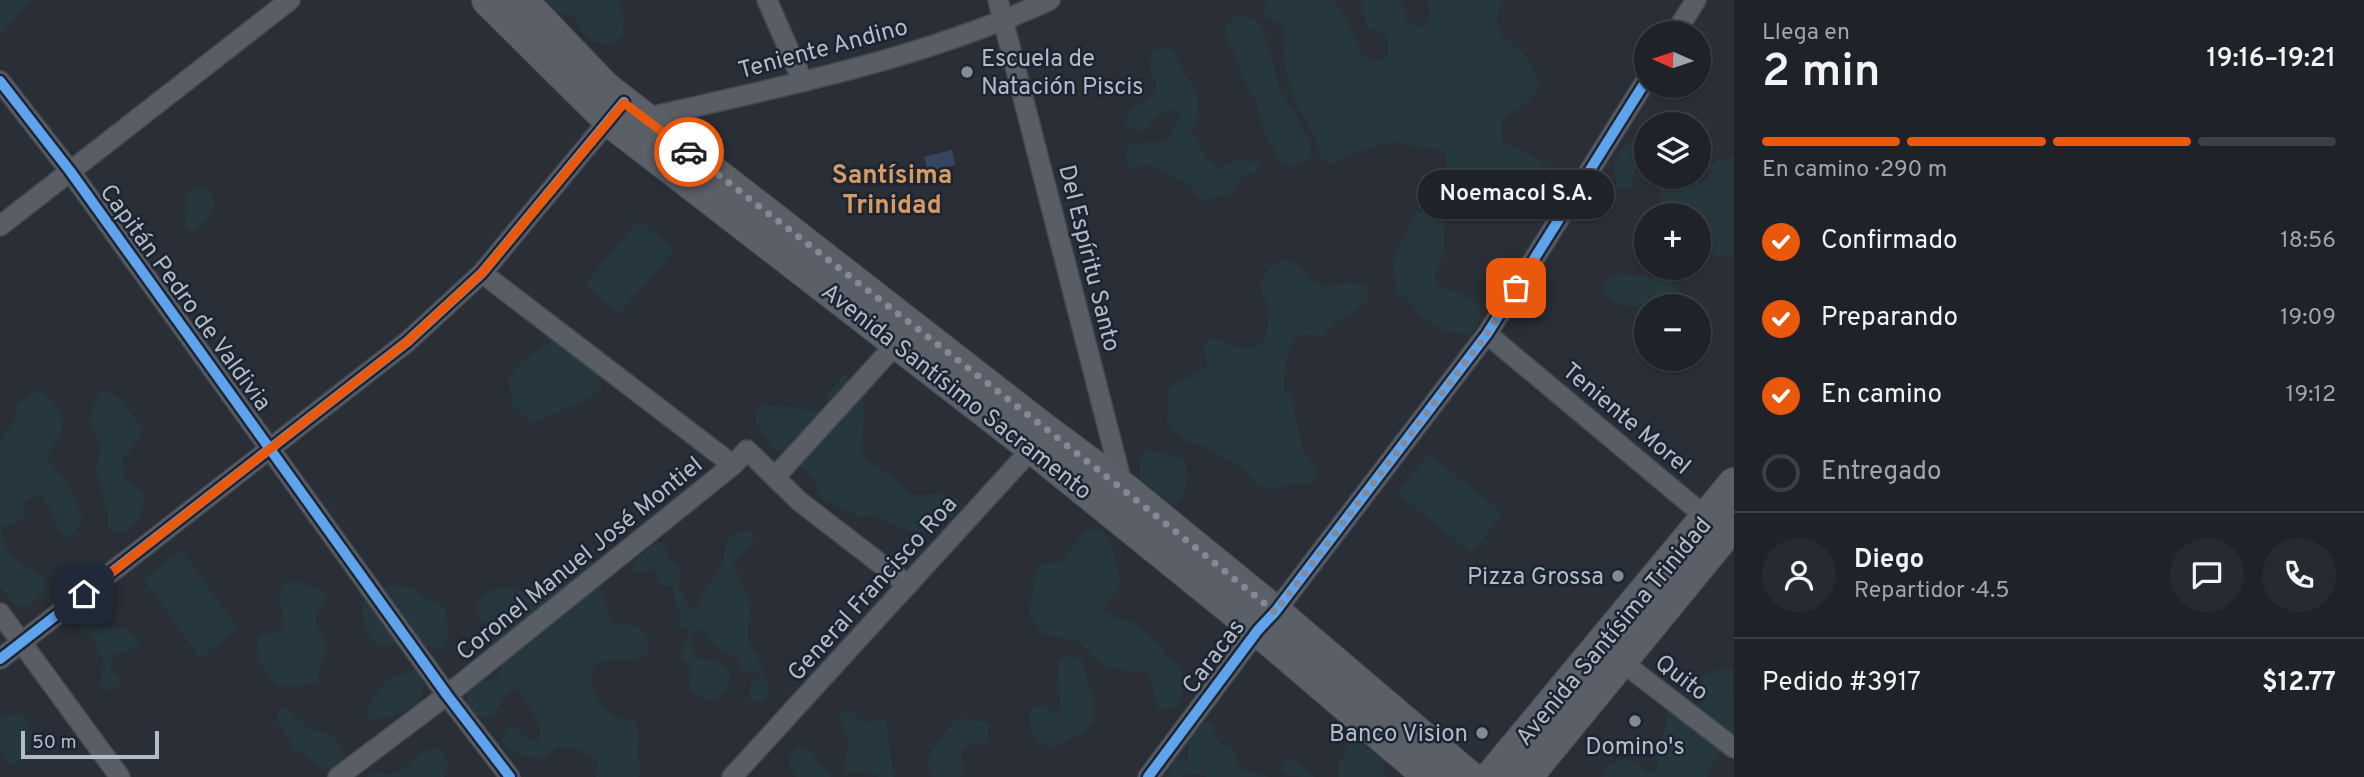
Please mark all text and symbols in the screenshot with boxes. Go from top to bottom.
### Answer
street label: Teniente Andino [735,13,912,87]
text: Llega en [1762,19,1850,48]
north arrow [1634,21,1712,98]
map controls [1634,21,1711,371]
text: 19:16–19:21 [2207,43,2336,76]
text: 2 min [1762,44,1881,103]
place label: Escuela de Natación Piscis [981,45,1144,103]
marker: Escuela de Natación Piscis [959,64,975,80]
button: layers [1634,112,1711,189]
courier [654,117,724,187]
icon: car [670,133,708,171]
text: En camino · 290 m [1762,156,1947,185]
district label: Santísima Trinidad [832,160,952,223]
street label: Del Espíritu Santo [1050,162,1126,355]
callout: Noemacol S.A. [1418,169,1614,218]
street label: Capitán Pedro de Valdivia [92,179,277,418]
text: Noemacol S.A. [1439,180,1593,209]
button: + [1634,203,1711,280]
icon: check [1762,223,1800,261]
text: Confirmado [1821,225,1958,258]
text: 18:56 [2280,227,2336,256]
pin [1486,258,1546,318]
icon: bag [1497,269,1535,307]
street label: Avenida Santísimo Sacramento [815,278,1097,507]
button: − [1634,294,1711,371]
icon: check [1762,300,1800,338]
text: Preparando [1821,302,1958,335]
text: 19:09 [2280,304,2336,333]
street label: Teniente Morel [1555,357,1696,482]
icon: check [1762,377,1800,415]
text: En camino [1821,379,1942,412]
text: 19:12 [2286,381,2336,410]
street label: Coronel Manuel José Montiel [451,451,710,668]
text: Entregado [1821,456,1941,489]
street label: General Francisco Roa [782,490,965,688]
street label: Avenida Santísima Trinidad [1510,512,1719,753]
button: person [1762,538,1836,612]
button: chat [2170,538,2244,612]
button: phone [2262,538,2336,612]
text: Diego [1854,544,1924,577]
place label: Pizza Grossa [1467,563,1604,593]
pin [54,564,114,624]
marker: Pizza Grossa [1610,568,1626,584]
icon: home [65,575,103,613]
text: Repartidor · 4.5 [1854,577,2010,606]
street label: Caracas [1177,614,1252,701]
street label: Quito [1648,649,1714,708]
text: Pedido #3917 [1762,667,1921,700]
text: $12.77 [2262,667,2336,700]
marker: Domino's [1627,713,1643,729]
place label: Banco Vision [1329,720,1468,750]
marker: Banco Vision [1474,725,1490,741]
scale bar [21,728,159,760]
text: 50 m [32,731,77,755]
place label: Domino's [1585,733,1685,763]

